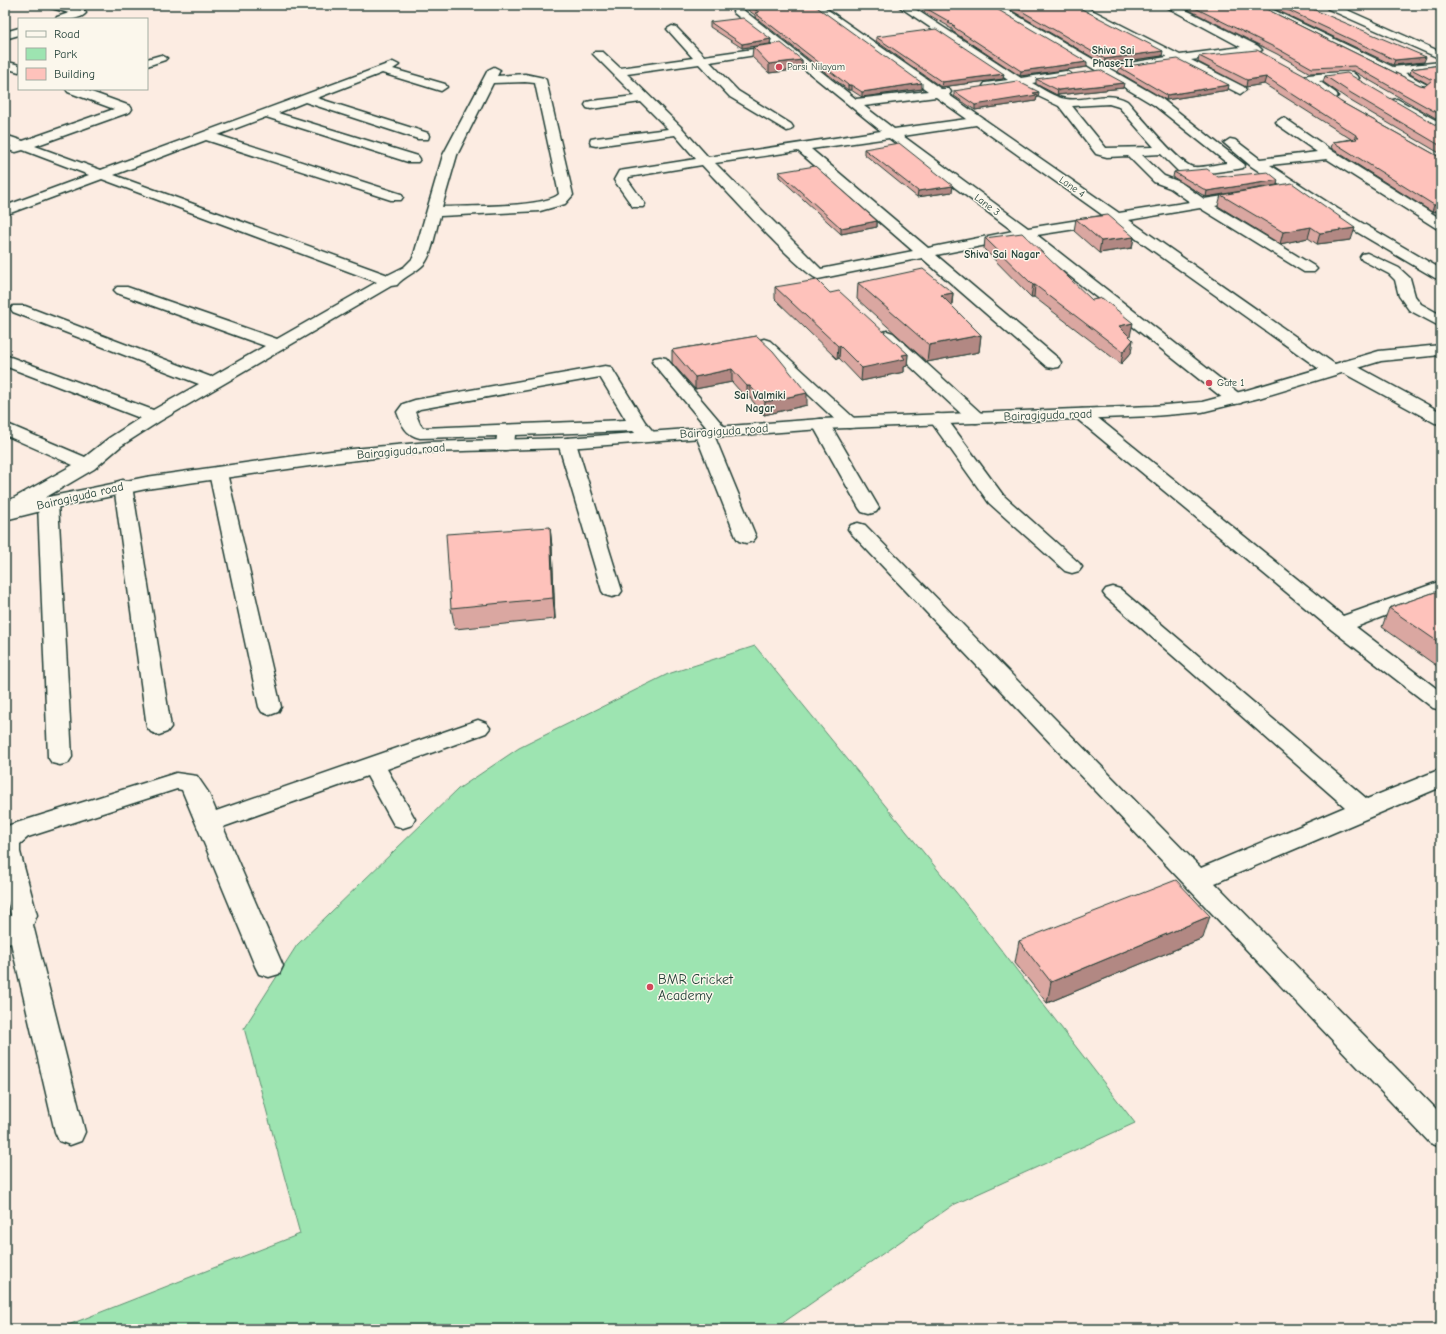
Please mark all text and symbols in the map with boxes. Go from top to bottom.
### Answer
legend [18,18,148,90]
text: Road [54,27,80,41]
district label: Shiva Sai Phase-II [1092,44,1134,70]
text: Park [54,47,77,61]
place label: Parsi Nilayam [787,61,845,73]
marker: Parsi Nilayam [774,62,784,72]
text: Building [54,67,95,81]
street label: Lane 4 [1057,174,1087,200]
street label: Lane 3 [972,192,1002,218]
district label: Shiva Sai Nagar [964,248,1040,261]
place label: Gate 1 [1217,377,1244,389]
marker: Gate 1 [1204,378,1214,388]
district label: Sai Valmiki Nagar [734,389,786,415]
street label: Bairagiguda road [1003,406,1093,424]
street label: Bairagiguda road [679,421,769,441]
street label: Bairagiguda road [356,440,446,462]
street label: Bairagiguda road [35,479,125,513]
place label: BMR Cricket Academy [658,971,734,1004]
marker: BMR Cricket Academy [645,982,655,992]

